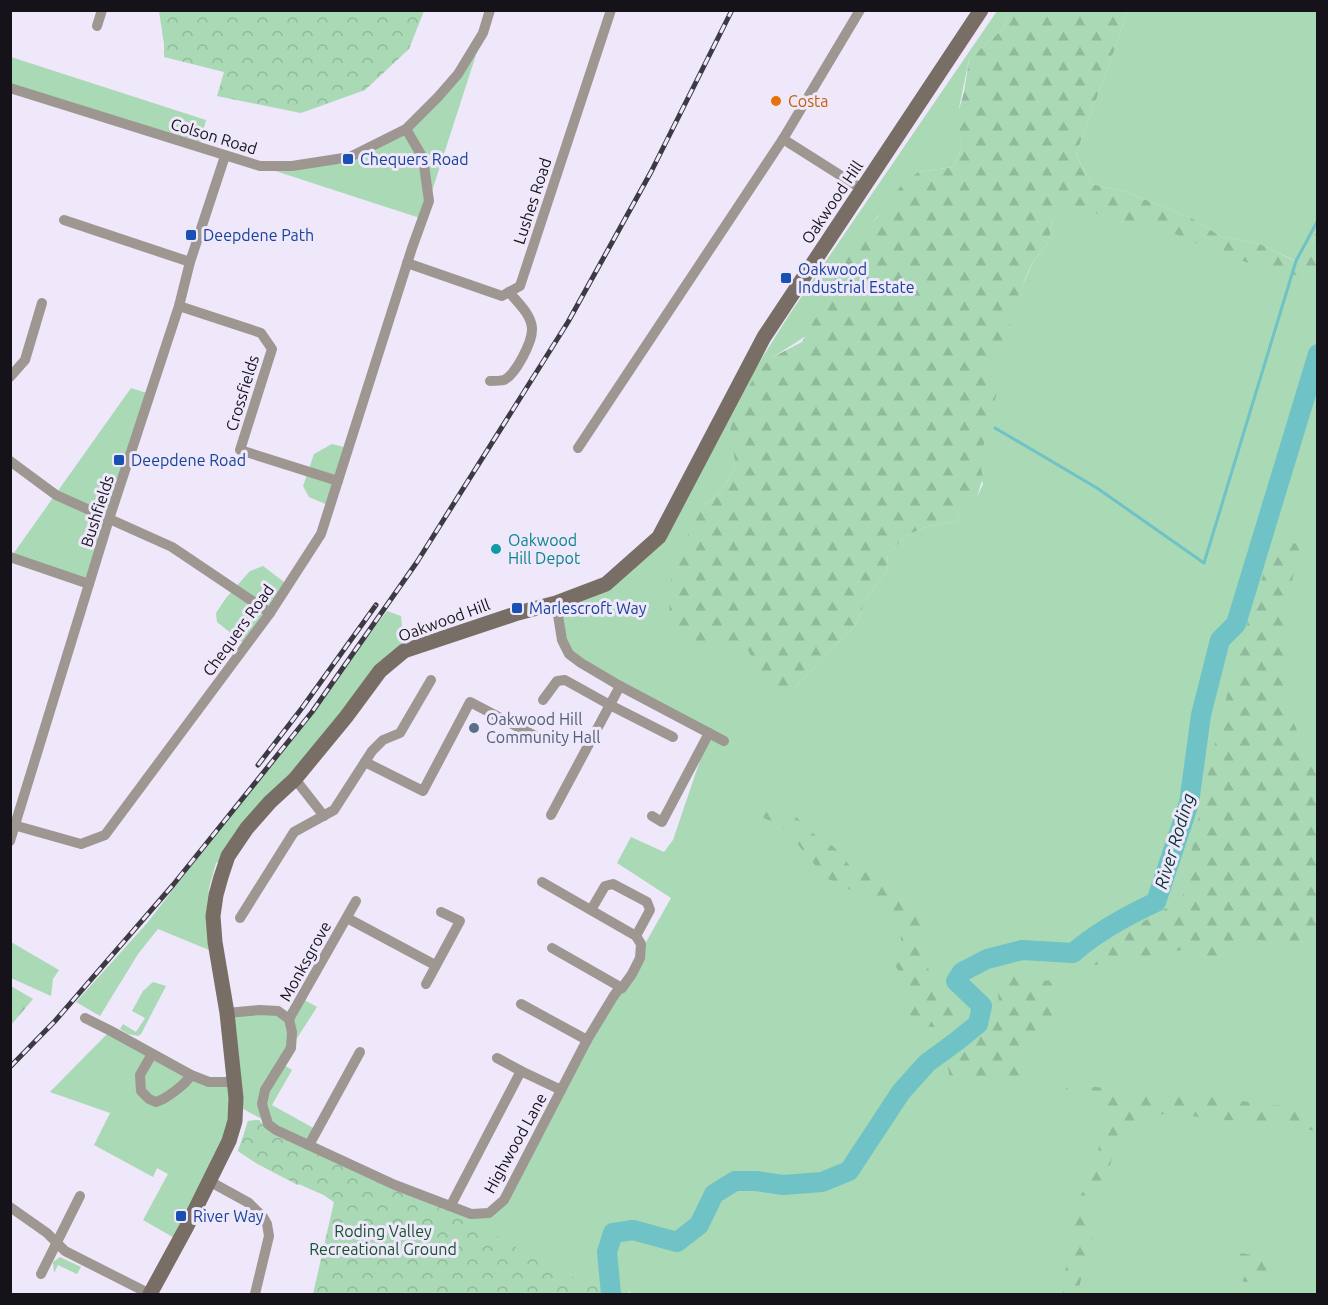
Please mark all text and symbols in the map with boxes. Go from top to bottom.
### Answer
place label: Costa [788,92,829,110]
marker: Costa [769,94,783,108]
street label: Colson Road [169,114,259,158]
place label: Chequers Road [360,150,469,168]
marker: Chequers Road [341,152,355,166]
street label: Lushes Road [510,156,554,246]
street label: Oakwood Hill [798,157,866,247]
place label: Deepdene Path [203,226,314,244]
marker: Deepdene Path [184,228,198,242]
place label: Oakwood Industrial Estate [798,260,914,296]
marker: Oakwood Industrial Estate [779,271,793,285]
street label: Crossfields [222,353,262,433]
place label: Deepdene Road [131,451,246,469]
marker: Deepdene Road [112,453,126,467]
street label: Bushfields [77,473,117,549]
place label: Oakwood Hill Depot [508,531,581,567]
marker: Oakwood Hill Depot [489,542,503,556]
street label: Chequers Road [199,581,277,679]
street label: Oakwood Hill [396,595,492,645]
place label: Marlescroft Way [529,599,647,617]
marker: Marlescroft Way [510,601,524,615]
place label: Oakwood Hill Community Hall [486,710,600,746]
marker: Oakwood Hill Community Hall [467,721,481,735]
water label: River Roding [1150,791,1198,891]
street label: Monksgrove [276,918,334,1004]
street label: Highwood Lane [480,1090,550,1196]
place label: River Way [193,1207,264,1225]
marker: River Way [174,1209,188,1223]
park label: Roding Valley Recreational Ground [309,1222,457,1258]

